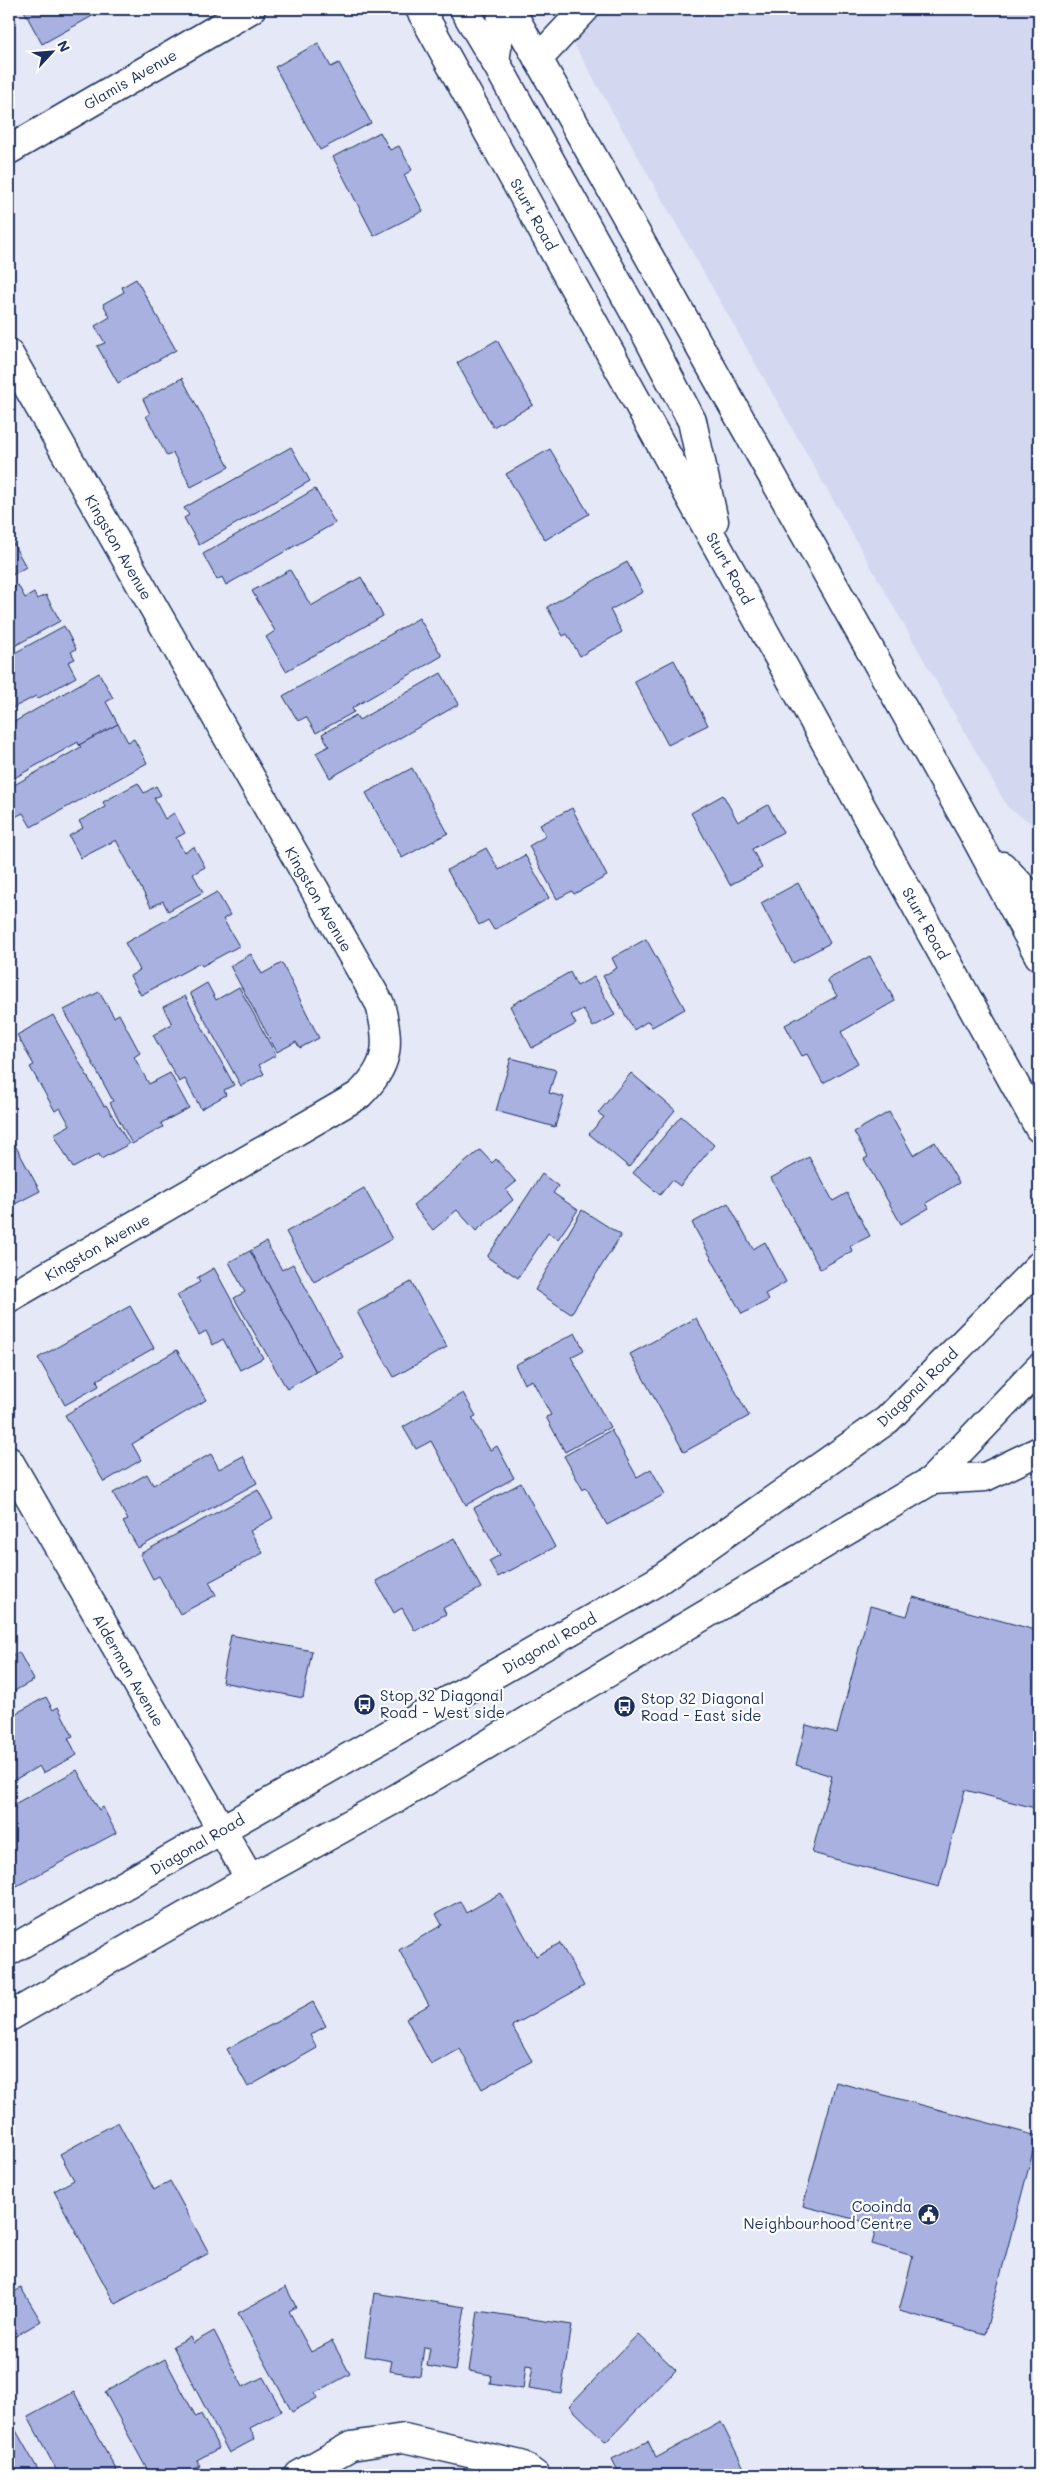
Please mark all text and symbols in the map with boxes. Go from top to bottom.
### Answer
north arrow [28,28,78,78]
text: N [53,37,75,55]
street label: Glamis Avenue [80,44,180,114]
street label: Sturt Road [506,174,562,254]
street label: Kingston Avenue [81,491,157,603]
street label: Sturt Road [702,528,758,608]
street label: Kingston Avenue [281,843,357,955]
street label: Sturt Road [898,883,954,963]
street label: Kingston Avenue [41,1209,153,1285]
street label: Diagonal Road [872,1343,962,1431]
street label: Diagonal Road [498,1608,600,1678]
street label: Alderman Avenue [89,1610,169,1730]
place label: Stop 32 Diagonal Road - West side [380,1685,505,1722]
place label: Stop 32 Diagonal Road - East side [641,1688,764,1725]
bus stop icon: Stop 32 Diagonal Road - West side [352,1692,376,1716]
bus stop icon: Stop 32 Diagonal Road - East side [613,1695,637,1719]
street label: Diagonal Road [146,1809,248,1879]
place label: Cooinda Neighbourhood Centre [743,2196,912,2233]
public building icon: Cooinda Neighbourhood Centre [916,2203,940,2227]

